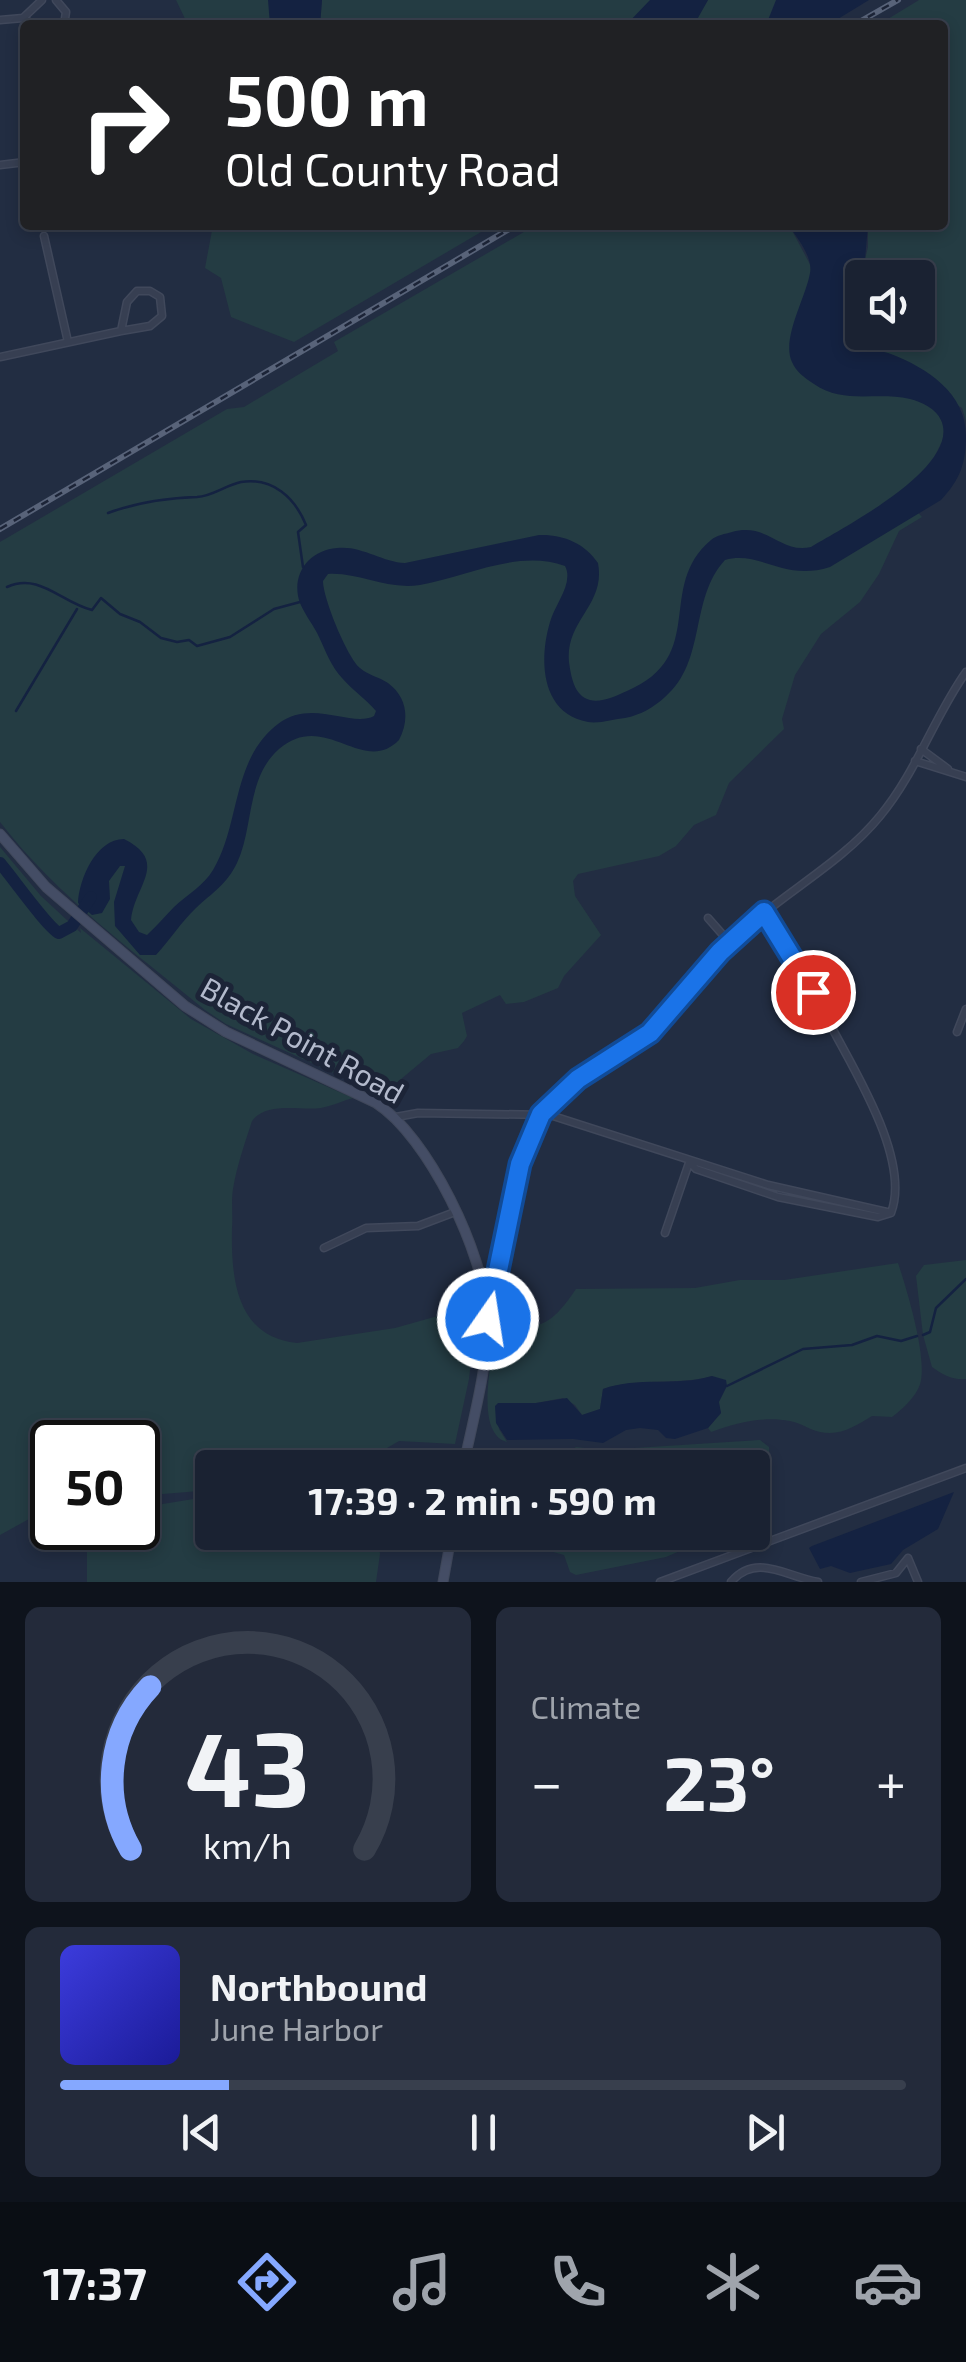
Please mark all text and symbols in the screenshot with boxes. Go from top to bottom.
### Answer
text: 500 m [225,56,429,140]
icon: right [60,60,190,190]
text: Old County Road [225,141,561,195]
map controls [845,260,935,350]
button: sound [845,260,935,350]
pin [771,950,856,1035]
icon: arrive [786,965,841,1020]
street label: Black Point Road [195,968,411,1110]
position arrow [436,1267,540,1371]
speed limit sign: 50 [30,1420,160,1550]
text: 17:39 · 2 min · 590 m [308,1477,657,1523]
text: Climate [531,1687,641,1725]
text: 43 [185,1703,310,1828]
text: 23° [663,1736,775,1826]
text: − [531,1748,563,1814]
text: + [876,1748,906,1814]
text: km/h [203,1823,292,1866]
text: Northbound [210,1963,428,2009]
text: June Harbor [210,2009,383,2047]
icon: previous [174,2105,229,2160]
icon: pause [456,2105,511,2160]
icon: next [738,2105,793,2160]
icon: directions [232,2247,302,2317]
icon: music [387,2247,457,2317]
icon: phone [543,2247,613,2317]
icon: climate [698,2247,768,2317]
icon: car [853,2247,923,2317]
text: 17:37 [43,2255,147,2309]

